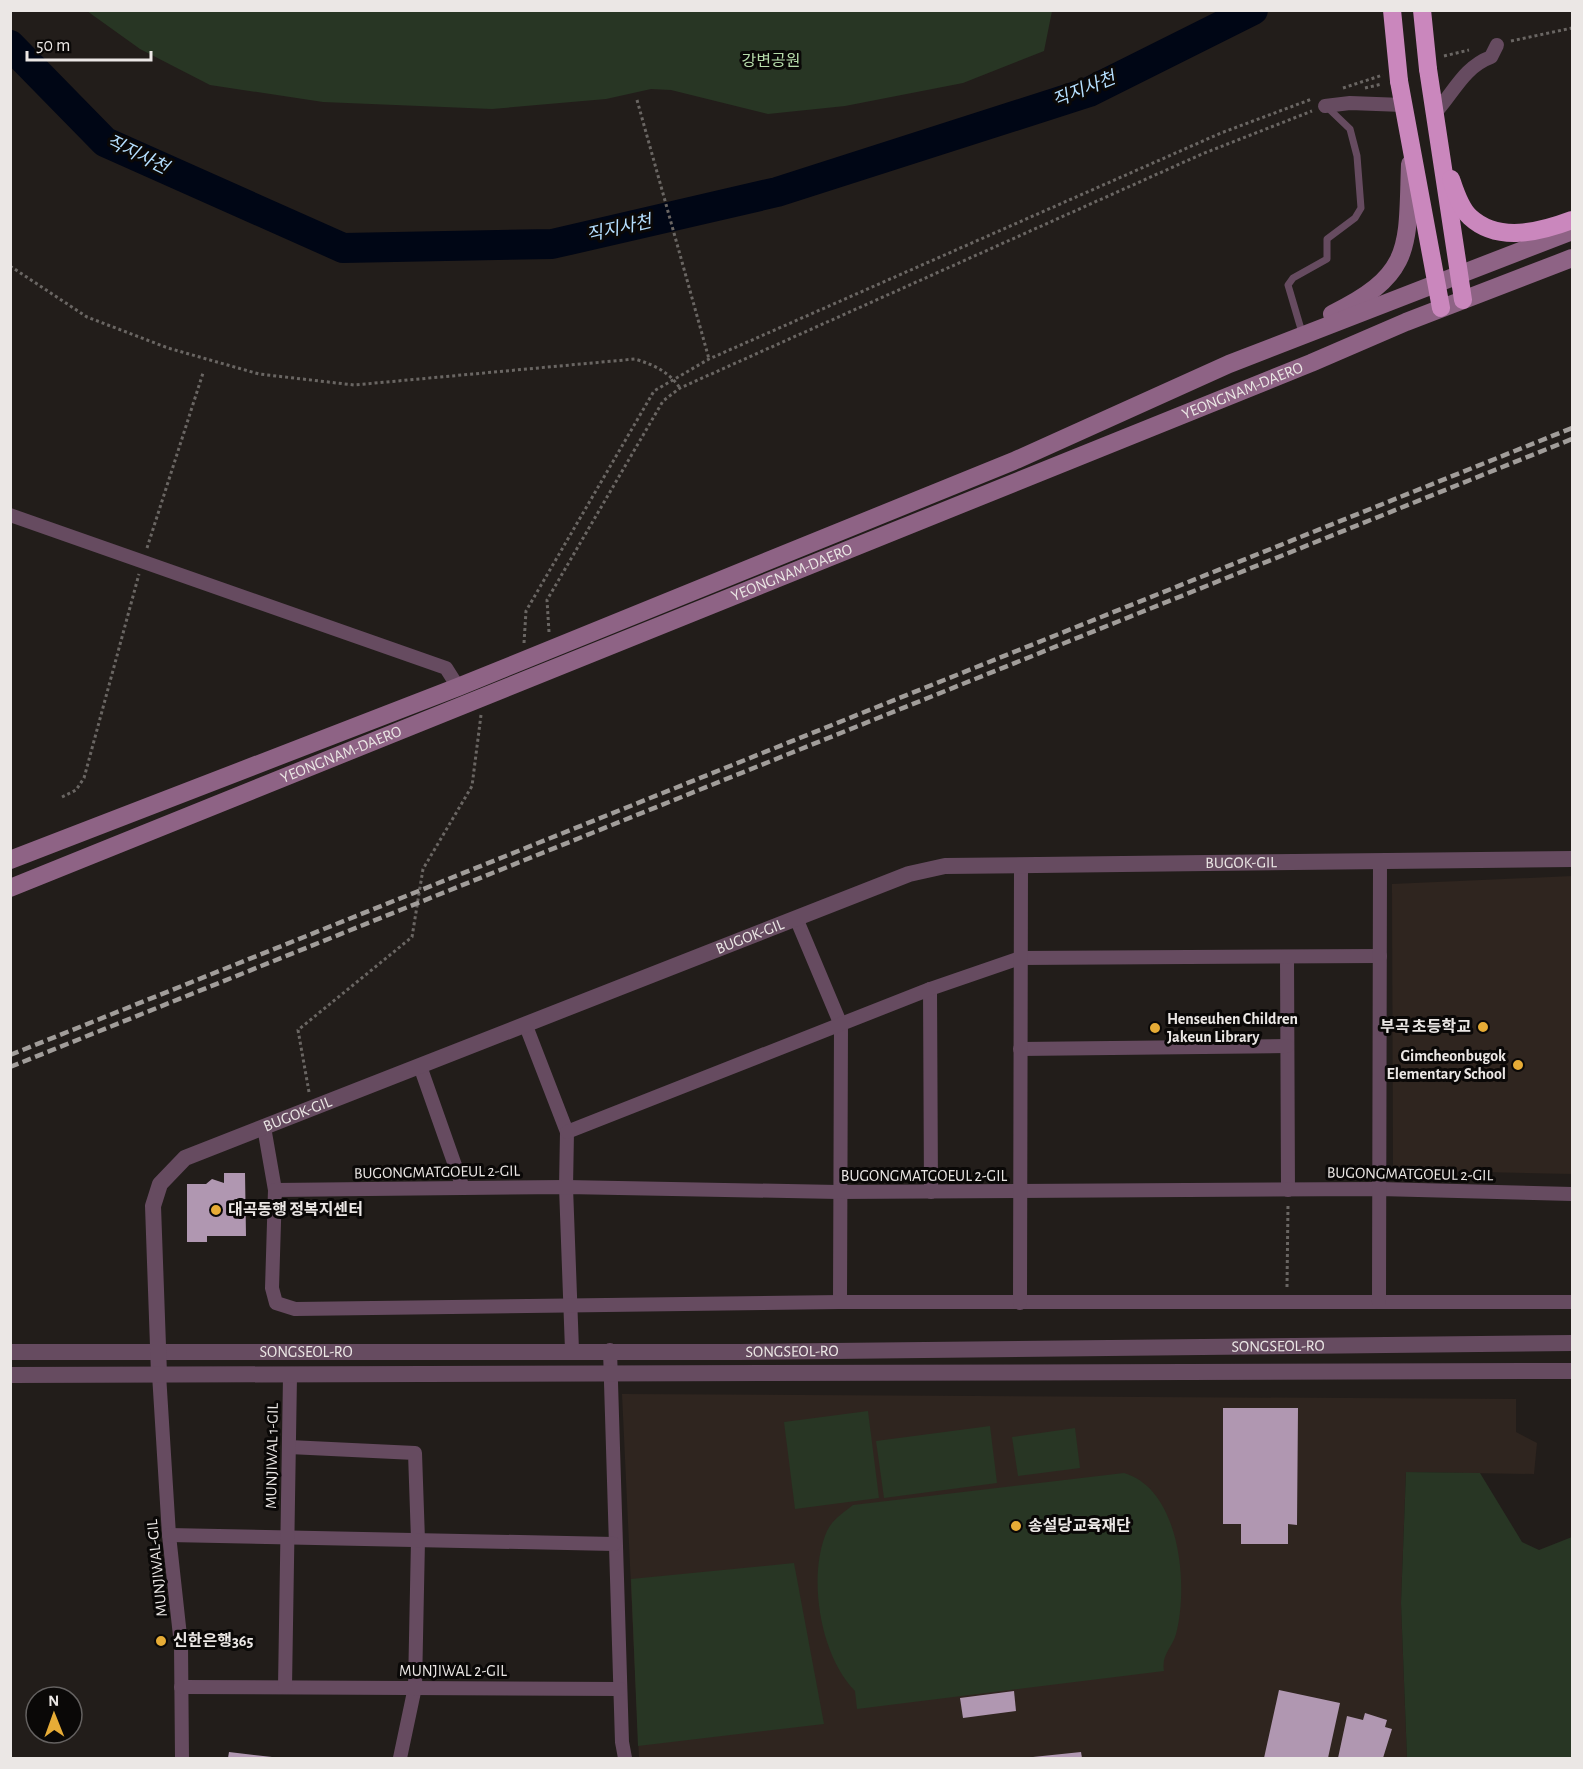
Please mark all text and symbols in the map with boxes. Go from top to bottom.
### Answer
scale bar [27,24,152,62]
text: 50 m [36,37,70,55]
park label: 강변공원 [742,53,800,69]
water label: 직지사천 [1050,67,1120,111]
water label: 직지사천 [103,131,173,179]
water label: 직지사천 [584,211,656,245]
street label: YEONGNAM-DAERO [1180,359,1305,422]
street label: YEONGNAM-DAERO [729,541,855,604]
street label: YEONGNAM-DAERO [278,723,404,786]
street label: BUGOK-GIL [1205,854,1277,871]
street label: BUGOK-GIL [714,916,786,957]
place label: Henseuhen Children Jakeun Library [1167,1011,1298,1046]
place label: 부곡 초등학교 [1380,1017,1471,1035]
marker: 부곡 초등학교 [1476,1020,1490,1034]
marker: Henseuhen Children Jakeun Library [1148,1021,1162,1035]
place label: Gimcheonbugok Elementary School [1386,1048,1506,1083]
marker: Gimcheonbugok Elementary School [1511,1058,1525,1072]
street label: BUGOK-GIL [261,1093,334,1134]
street label: BUGONGMATGOEUL 2-GIL [354,1163,521,1181]
street label: BUGONGMATGOEUL 2-GIL [1327,1165,1494,1183]
street label: BUGONGMATGOEUL 2-GIL [841,1168,1008,1184]
place label: 대곡동행 정복지센터 [228,1201,363,1218]
marker: 대곡동행 정복지센터 [209,1203,223,1217]
street label: SONGSEOL-RO [1231,1338,1325,1355]
street label: SONGSEOL-RO [745,1343,839,1360]
street label: SONGSEOL-RO [259,1344,353,1360]
street label: MUNJIWAL 1-GIL [263,1403,281,1509]
place label: 송설당교육재단 [1028,1517,1131,1534]
street label: MUNJIWAL-GIL [144,1518,170,1617]
marker: 송설당교육재단 [1009,1519,1023,1533]
place label: 신한은행365 [173,1631,254,1649]
marker: 신한은행365 [154,1634,168,1648]
street label: MUNJIWAL 2-GIL [399,1663,507,1679]
north arrow [24,1685,84,1745]
text: N [48,1693,59,1709]

